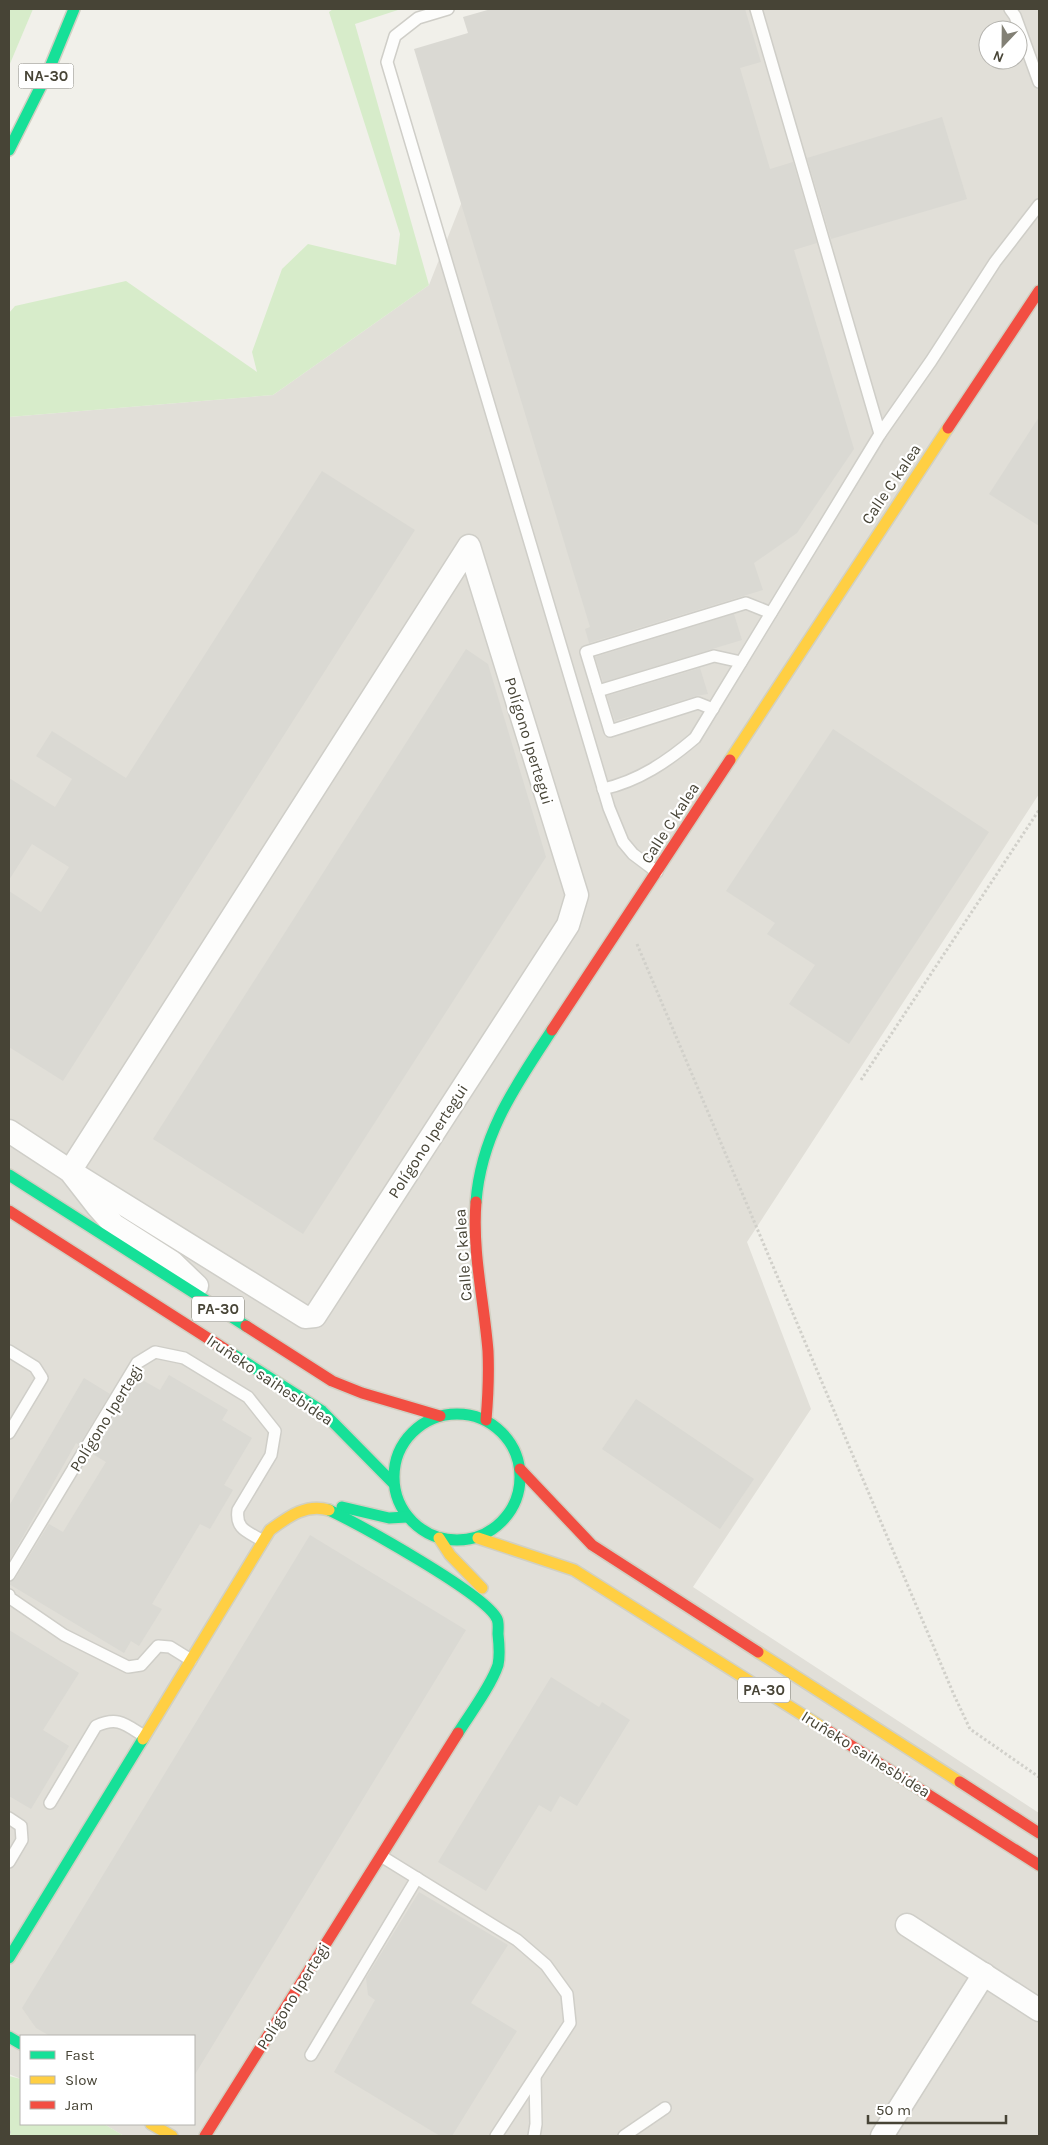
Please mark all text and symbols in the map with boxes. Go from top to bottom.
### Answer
north arrow [978,20,1028,70]
text: N [990,47,1006,66]
road number: NA-30 [18,64,74,88]
street label: Calle C kalea [857,440,925,528]
street label: Polígono Ipertegui [501,675,557,807]
street label: Calle C kalea [637,779,703,867]
street label: Polígono Ipertegui [384,1080,472,1202]
street label: Calle C kalea [450,1208,476,1302]
road number: PA-30 [192,1296,244,1322]
street label: Iruñeko saihesbidea [203,1331,337,1429]
street label: Polígono Ipertegi [65,1361,147,1475]
road number: PA-30 [738,1678,790,1702]
street label: Iruñeko saihesbidea [798,1707,934,1801]
street label: Polígono Ipertegi [252,1939,334,2053]
legend [20,2035,195,2125]
text: Fast [65,2046,95,2064]
text: Slow [65,2071,97,2089]
scale bar [868,2092,1006,2124]
text: Jam [65,2096,93,2114]
text: 50 m [876,2101,911,2119]

